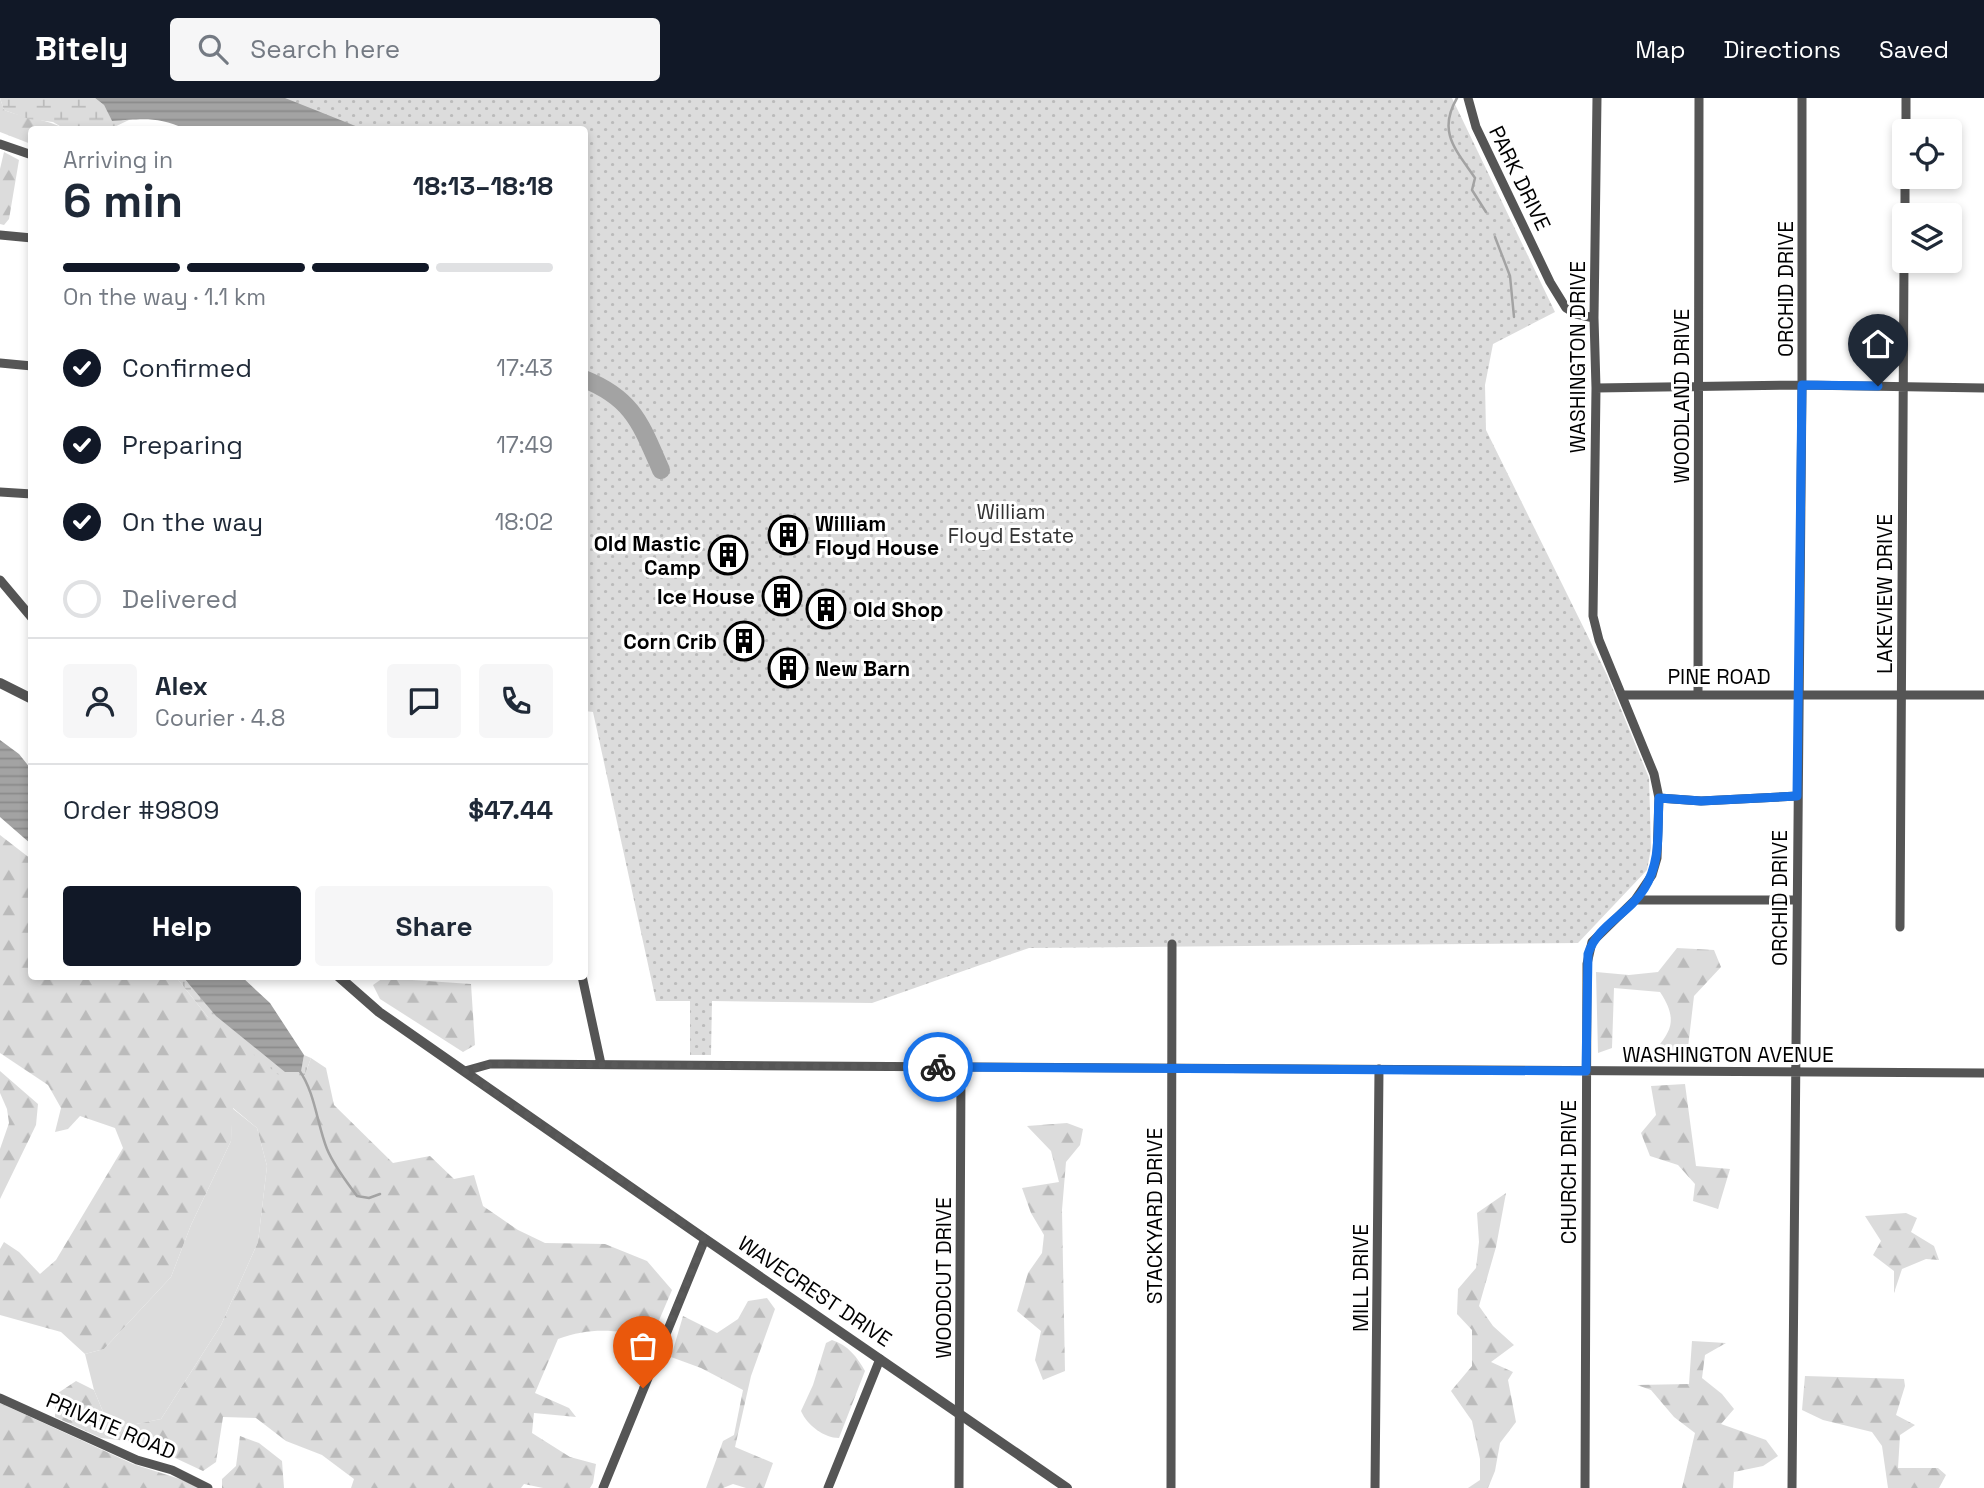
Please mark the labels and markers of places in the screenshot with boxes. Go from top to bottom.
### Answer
pin [1848,314,1908,386]
place label: William Floyd House [815,510,939,561]
building icon: William Floyd House [767,514,809,556]
place label: Old Mastic Camp [594,530,701,581]
building icon: Old Mastic Camp [707,534,749,576]
building icon: Ice House [761,575,803,617]
place label: Ice House [657,583,755,610]
building icon: Old Shop [805,588,847,630]
place label: Old Shop [853,596,943,623]
building icon: Corn Crib [723,620,765,662]
place label: Corn Crib [623,628,717,655]
building icon: New Barn [767,647,809,689]
place label: New Barn [815,655,910,682]
pin [613,1316,673,1388]

